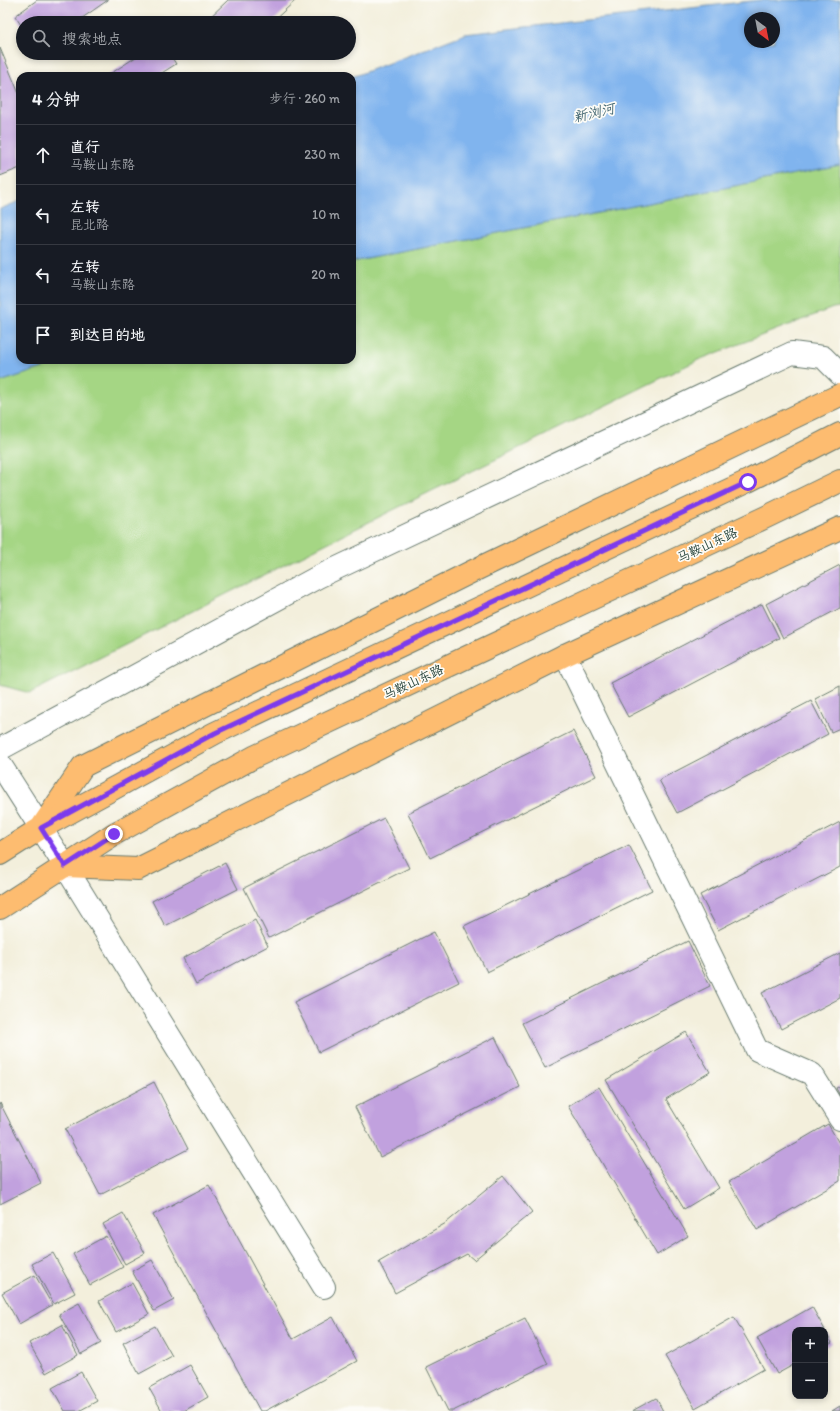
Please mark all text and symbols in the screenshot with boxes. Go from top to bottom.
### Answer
north arrow [744,12,780,48]
search box [16,16,356,60]
icon: search [30,27,52,49]
text: 搜索地点 [62,30,122,48]
text: 4 分钟 [32,89,80,109]
text: 步行 · 260 m [269,91,340,106]
water label: 新浏河 [572,100,618,126]
text: 直行 [70,138,100,156]
icon: ahead [32,144,54,166]
text: 230 m [304,147,340,162]
text: 马鞍山东路 [70,157,135,172]
text: 左转 [70,198,100,216]
icon: left [32,204,54,226]
text: 10 m [312,207,340,222]
text: 昆北路 [70,217,109,232]
text: 左转 [70,258,100,276]
icon: left [32,264,54,286]
text: 20 m [311,267,340,282]
text: 马鞍山东路 [70,277,135,292]
icon: arrive [32,324,54,346]
text: 到达目的地 [70,326,145,344]
route start [739,473,757,491]
street label: 马鞍山东路 [674,524,740,566]
street label: 马鞍山东路 [380,661,446,703]
route end [105,825,123,843]
map controls [792,1327,828,1399]
button: + [792,1327,828,1363]
button: − [792,1363,828,1399]

